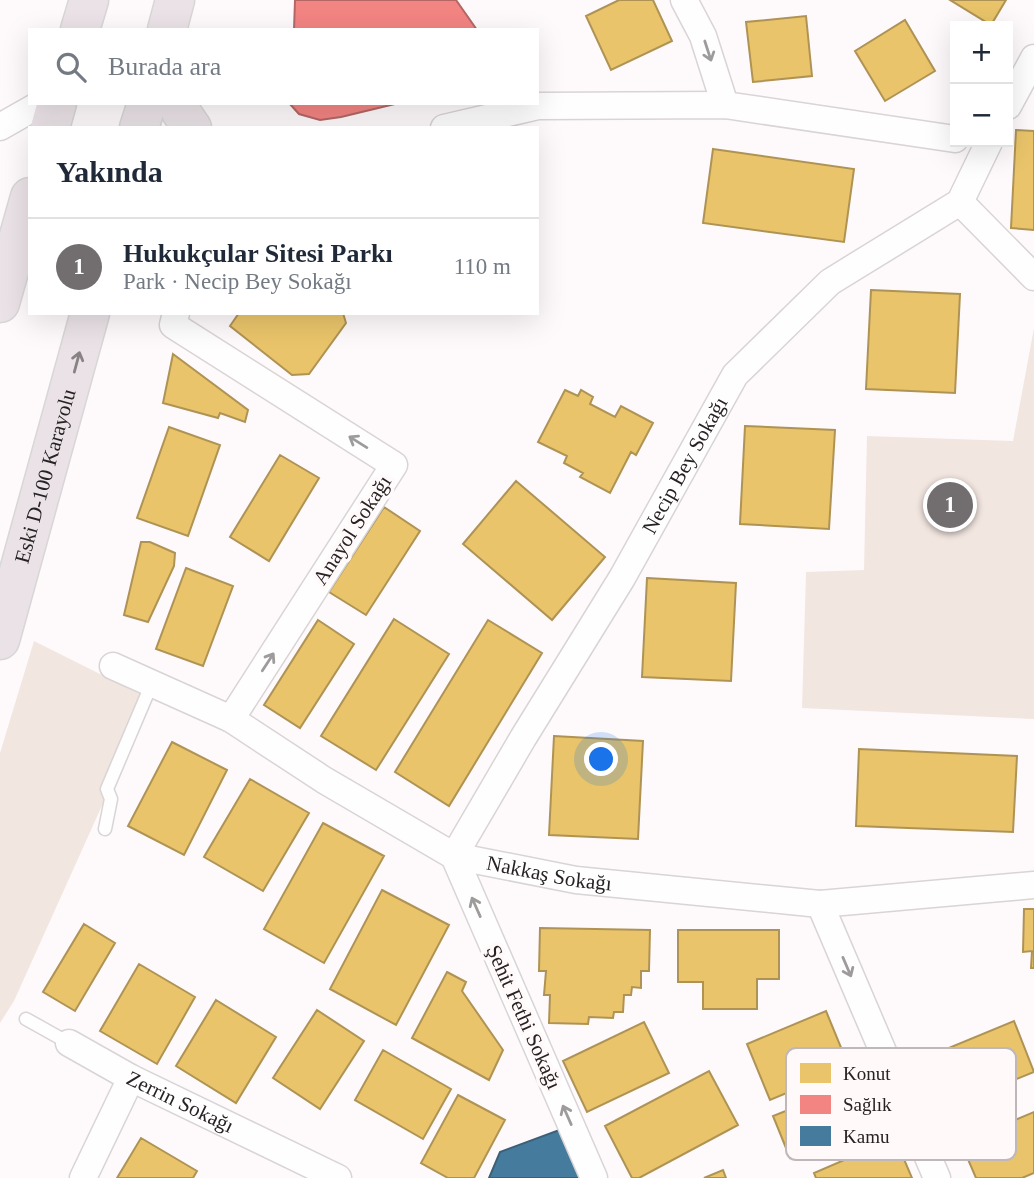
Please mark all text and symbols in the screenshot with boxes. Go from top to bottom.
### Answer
map controls [950,21,1013,147]
button: + [950,21,1013,84]
search box [28,28,539,105]
one-way arrow [703,40,715,62]
icon: search [52,48,90,86]
text: Burada ara [108,52,221,81]
button: − [950,84,1013,147]
text: Yakında [56,155,163,188]
text: Hukukçular Sitesi Parkı [123,239,393,268]
text: 1 [73,254,85,279]
text: 110 m [454,254,511,279]
text: Park · Necip Bey Sokağı [123,269,352,294]
one-way arrow [71,351,84,373]
street label: Eski D-100 Karayolu [10,386,81,566]
street label: Necip Bey Sokağı [637,392,732,538]
one-way arrow [348,435,368,449]
street label: Anayol Sokağı [308,471,396,589]
pin: 1 [927,479,973,531]
one-way arrow [261,652,275,672]
your location [584,742,618,776]
street label: Nakkaş Sokağı [485,851,613,895]
one-way arrow [469,897,482,918]
street label: Şehit Fethi Sokağı [481,941,567,1093]
one-way arrow [841,955,854,977]
legend [786,1048,1016,1160]
text: Konut [843,1063,891,1084]
street label: Zerrin Sokağı [123,1066,238,1138]
text: Sağlık [843,1094,892,1115]
one-way arrow [560,1105,573,1127]
text: Kamu [843,1126,890,1147]

